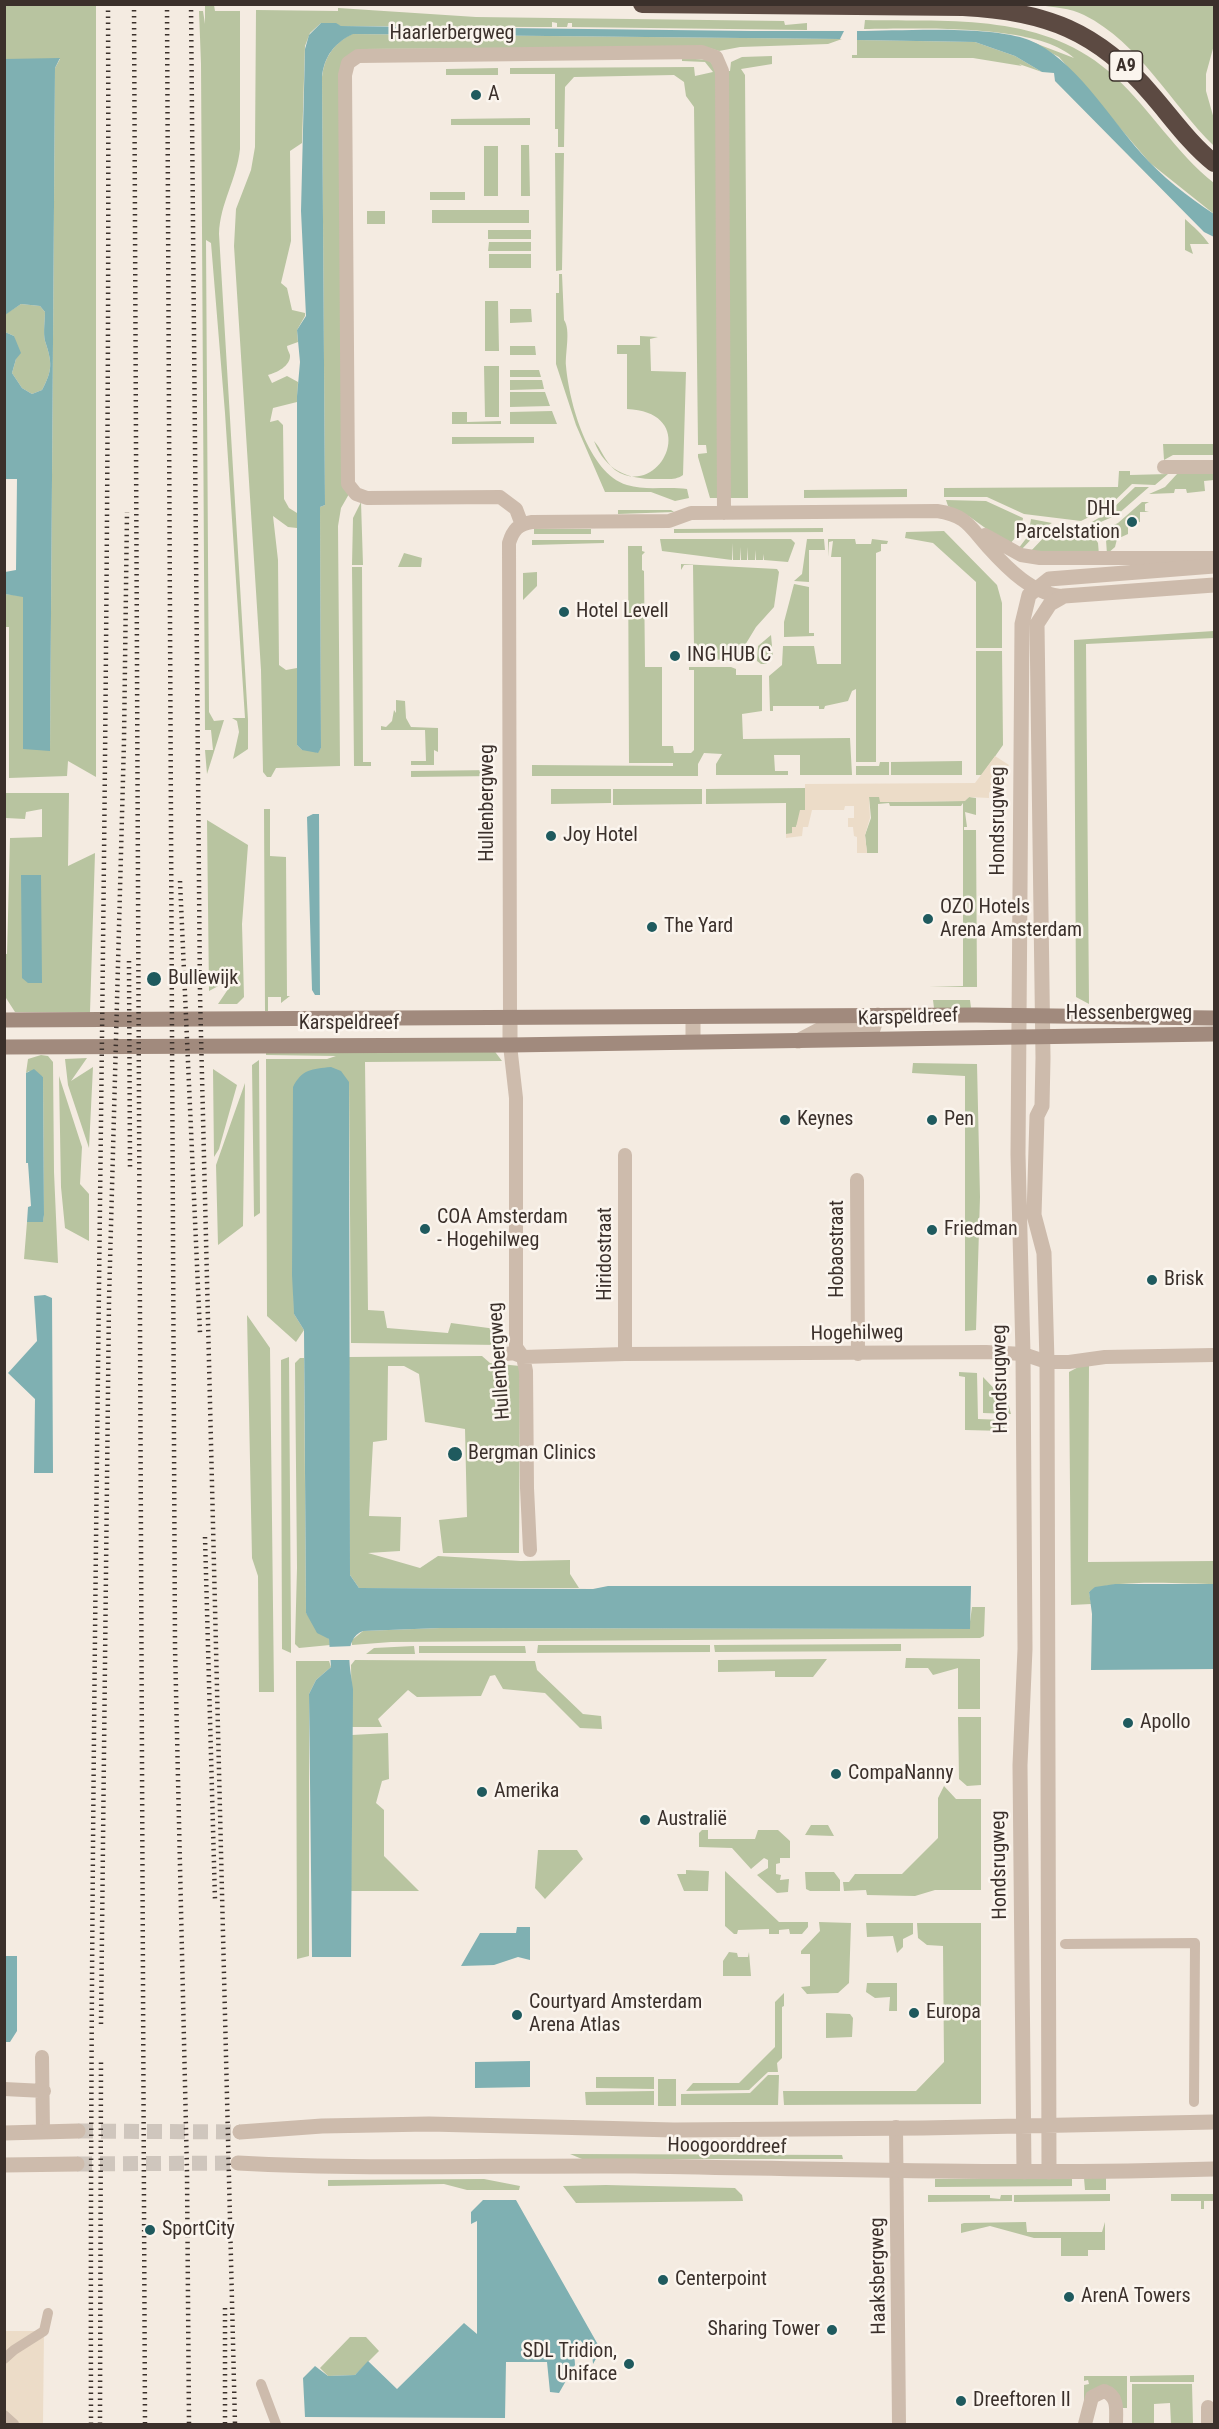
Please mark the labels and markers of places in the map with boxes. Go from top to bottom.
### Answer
place label: A [488,83,500,107]
marker: A [469,88,483,102]
place label: DHL Parcelstation [1015,498,1120,545]
marker: DHL Parcelstation [1125,515,1139,529]
place label: Hotel Levell [576,600,669,624]
marker: Hotel Levell [557,605,571,619]
place label: ING HUB C [687,644,771,668]
marker: ING HUB C [668,649,682,663]
place label: Joy Hotel [563,824,638,848]
marker: Joy Hotel [544,829,558,843]
place label: OZO Hotels Arena Amsterdam [940,896,1082,943]
marker: OZO Hotels Arena Amsterdam [921,912,935,926]
place label: The Yard [664,915,733,939]
marker: The Yard [645,920,659,934]
place label: Bullewijk [168,967,238,991]
marker: Bullewijk [145,970,163,988]
place label: Keynes [797,1108,853,1132]
place label: Pen [944,1108,974,1132]
marker: Keynes [778,1113,792,1127]
marker: Pen [925,1113,939,1127]
place label: COA Amsterdam - Hogehilweg [437,1206,568,1253]
place label: Friedman [944,1218,1018,1242]
marker: COA Amsterdam - Hogehilweg [418,1222,432,1236]
marker: Friedman [925,1223,939,1237]
place label: Brisk [1164,1268,1204,1292]
marker: Brisk [1145,1273,1159,1287]
place label: Bergman Clinics [468,1442,596,1466]
marker: Bergman Clinics [446,1445,464,1463]
place label: Apollo [1140,1711,1191,1735]
marker: Apollo [1121,1716,1135,1730]
place label: CompaNanny [848,1762,954,1786]
marker: CompaNanny [829,1767,843,1781]
place label: Amerika [494,1780,559,1804]
marker: Amerika [475,1785,489,1799]
place label: Australië [657,1808,727,1832]
marker: Australië [638,1813,652,1827]
place label: Courtyard Amsterdam Arena Atlas [529,1991,702,2038]
place label: Europa [926,2001,981,2025]
marker: Europa [907,2006,921,2020]
marker: Courtyard Amsterdam Arena Atlas [510,2008,524,2022]
place label: SportCity [162,2218,235,2242]
marker: SportCity [143,2223,157,2237]
place label: Centerpoint [675,2268,767,2292]
marker: Centerpoint [656,2273,670,2287]
place label: ArenA Towers [1081,2285,1191,2309]
marker: ArenA Towers [1062,2290,1076,2304]
place label: Sharing Tower [708,2318,820,2342]
marker: Sharing Tower [825,2323,839,2337]
place label: SDL Tridion, Uniface [523,2340,617,2387]
marker: SDL Tridion, Uniface [622,2357,636,2371]
place label: Dreeftoren II [973,2389,1071,2413]
marker: Dreeftoren II [954,2394,968,2408]

